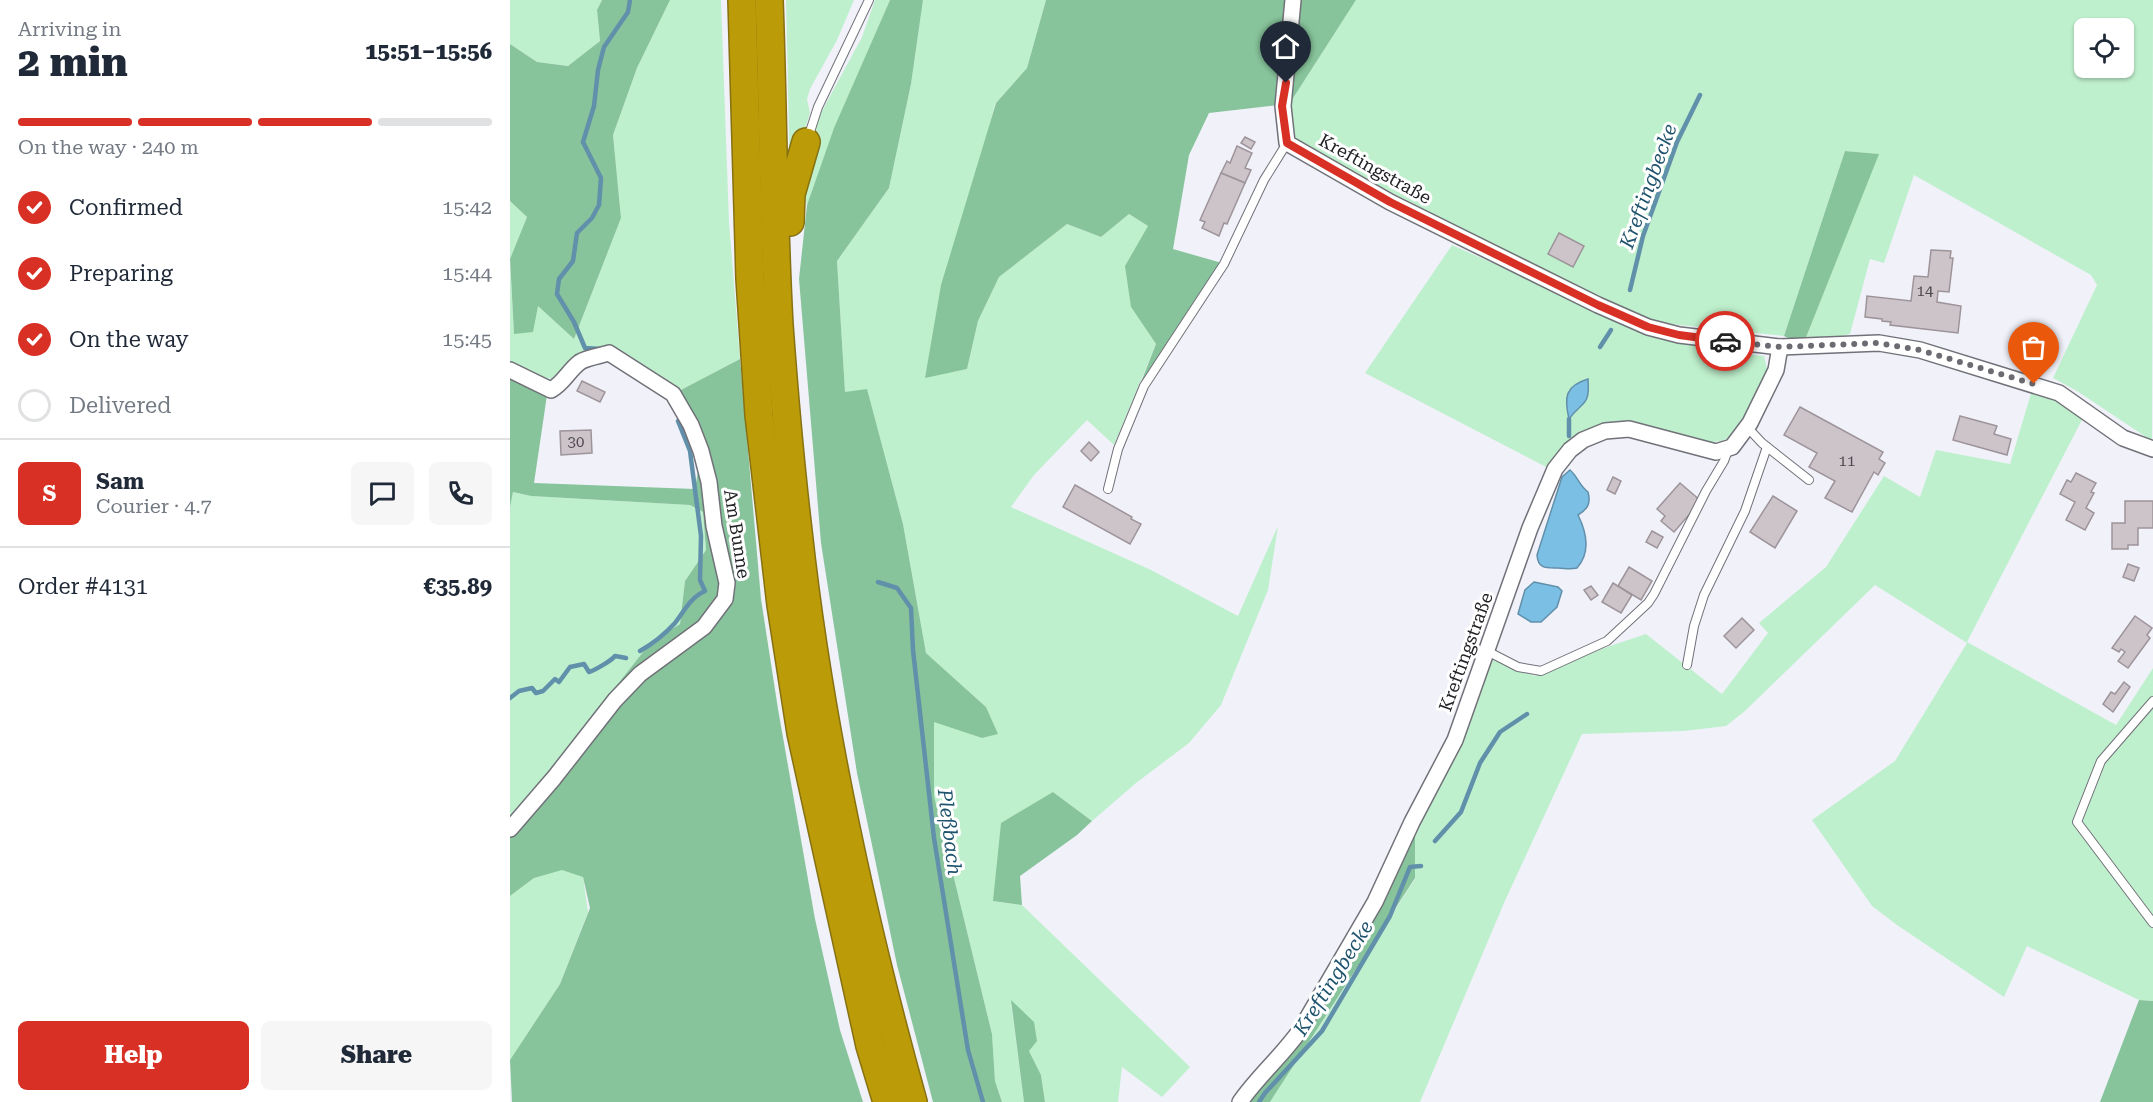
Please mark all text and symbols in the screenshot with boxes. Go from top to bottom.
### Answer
text: Arriving in [18,17,121,41]
map controls [2074,18,2134,78]
button: locate [2074,18,2134,78]
pin [1260,21,1311,83]
icon: home [1269,30,1302,63]
text: 15:51–15:56 [365,39,492,64]
text: 2 min [18,40,128,86]
water label: Kreftingbecke [1614,120,1682,253]
street label: Kreftingstraße [1315,129,1435,208]
text: On the way · 240 m [18,135,199,159]
icon: check [18,191,51,224]
text: Confirmed [69,195,183,220]
text: 15:42 [442,195,492,219]
icon: check [18,257,51,290]
text: Preparing [69,261,173,286]
text: 15:44 [442,261,492,285]
house number: 14 [1917,282,1934,300]
courier [1695,311,1755,371]
pin [2008,322,2059,384]
icon: check [18,323,51,356]
icon: car [1709,325,1742,358]
text: On the way [69,327,189,352]
text: 15:45 [442,327,492,351]
icon: bag [2017,331,2050,364]
text: Delivered [69,393,171,418]
house number: 30 [568,433,584,451]
house number: 11 [1839,452,1855,470]
button: chat [351,462,414,525]
button: phone [429,462,492,525]
text: Sam [96,469,144,494]
text: S [43,481,56,506]
street label: Am Bunne [720,488,755,580]
text: Courier · 4.7 [96,494,212,518]
text: Order #4131 [18,574,148,599]
text: €35.89 [423,574,492,599]
street label: Kreftingstraße [1434,589,1497,714]
water label: Pleßbach [933,786,967,877]
water label: Kreftingbecke [1288,916,1378,1041]
button: Help [18,1021,249,1090]
button: Share [261,1021,492,1090]

